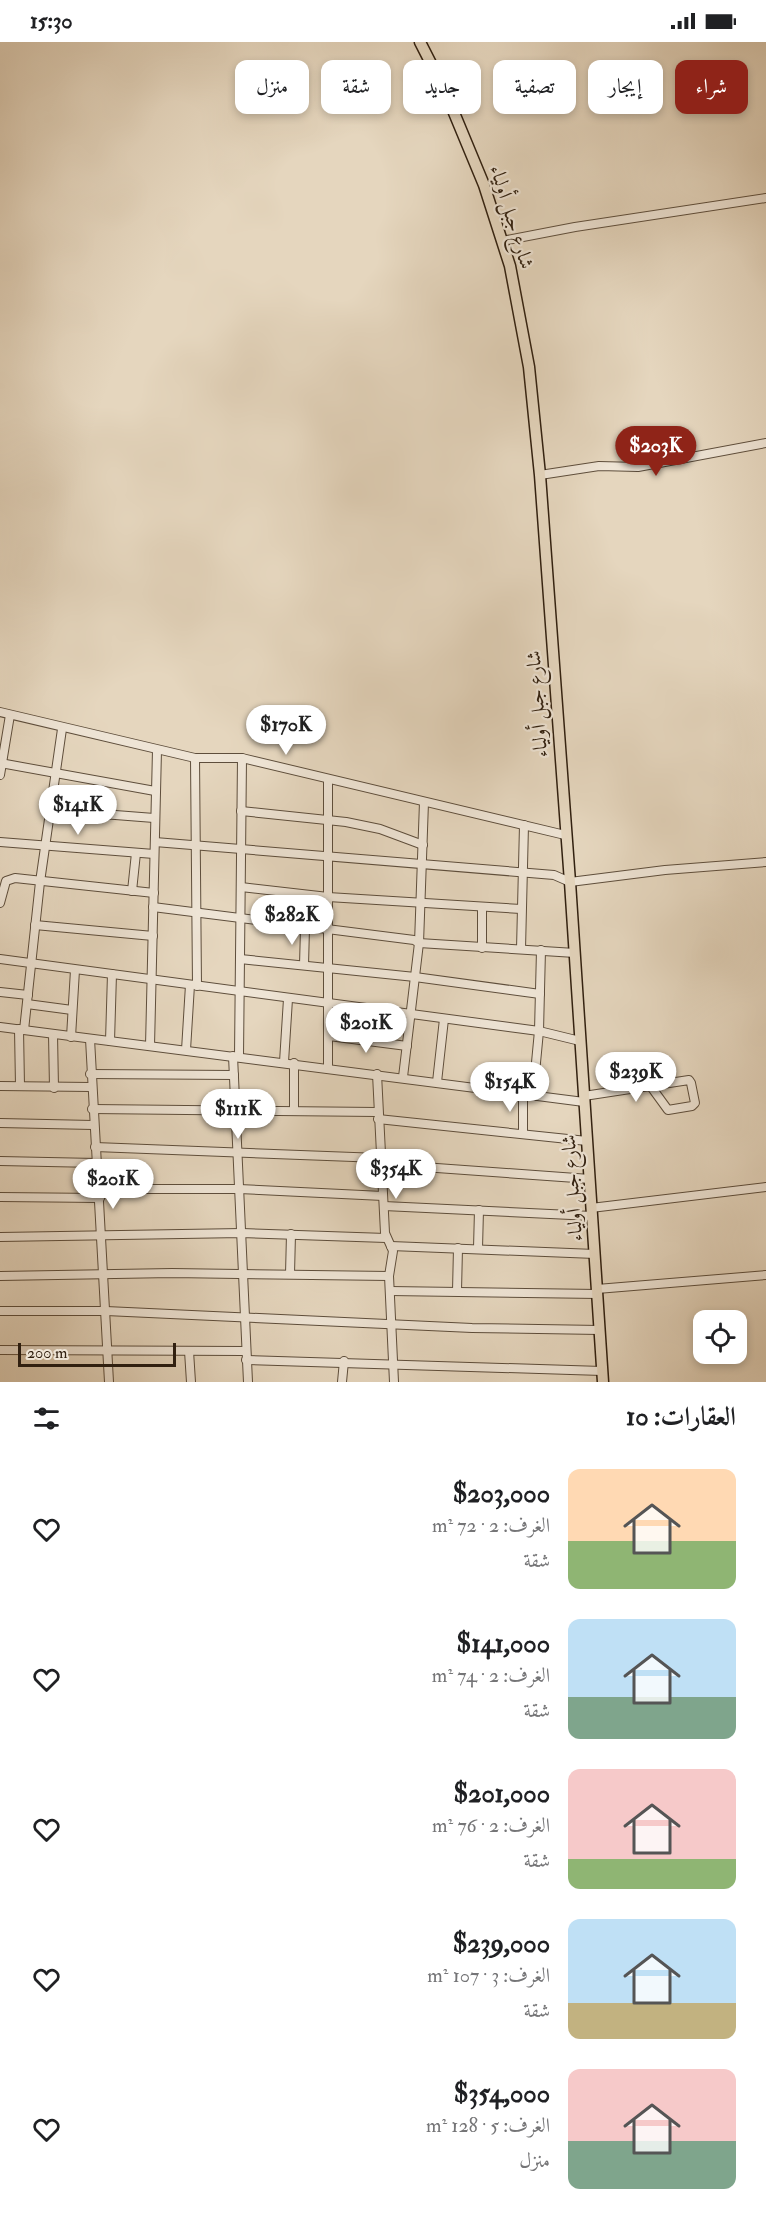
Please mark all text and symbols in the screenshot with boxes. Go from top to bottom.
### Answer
text: 15:30 [30,7,73,35]
chip: منزل [235,60,309,114]
chip: شقة [321,60,391,114]
chip: جديد [403,60,481,114]
chip: تصفية [493,60,576,114]
chip: إيجار [588,60,663,114]
chip: شراء [675,60,748,114]
street label: شارع جبل أولياء [480,161,542,273]
pin: $203K [614,426,698,477]
text: $203K [629,433,683,458]
street label: شارع جبل أولياء [519,649,558,759]
pin: $170K [244,705,328,756]
text: $170K [260,712,312,737]
pin: $141K [36,785,120,836]
text: $141K [53,792,103,817]
pin: $282K [250,895,334,946]
text: $282K [265,902,319,927]
pin: $201K [324,1003,408,1054]
text: $201K [340,1010,392,1035]
pin: $239K [594,1052,678,1103]
text: $239K [609,1059,663,1084]
pin: $154K [468,1062,552,1113]
text: $154K [484,1069,536,1094]
pin: $111K [196,1089,280,1140]
text: $111K [215,1096,261,1121]
street label: شارع جبل أولياء [554,1133,593,1243]
pin: $354K [354,1149,438,1200]
text: $354K [370,1156,422,1181]
pin: $201K [71,1159,155,1210]
text: $201K [87,1166,139,1191]
map controls [693,1310,747,1364]
button: locate [693,1310,747,1364]
scale bar [18,1340,176,1368]
text: 200 m [27,1343,67,1363]
text: العقارات: 10 [626,1401,736,1433]
icon: filters [30,1402,63,1435]
text: $203,000 [453,1478,550,1510]
icon: home [616,1493,688,1565]
icon: heart [30,1513,63,1546]
text: الغرف: 2 · 72 m² [432,1513,550,1538]
text: شقة [524,1548,550,1573]
text: $141,000 [457,1628,550,1660]
icon: home [616,1643,688,1715]
icon: heart [30,1663,63,1696]
text: الغرف: 2 · 74 m² [432,1663,550,1688]
text: شقة [524,1698,550,1723]
text: $201,000 [453,1778,550,1810]
icon: home [616,1793,688,1865]
icon: heart [30,1813,63,1846]
text: الغرف: 2 · 76 m² [432,1813,550,1838]
text: شقة [524,1848,550,1873]
text: $239,000 [453,1928,550,1960]
icon: home [616,1943,688,2015]
icon: heart [30,1963,63,1996]
text: الغرف: 3 · 107 m² [427,1963,550,1988]
text: شقة [524,1998,550,2023]
text: $354,000 [454,2078,550,2110]
icon: home [616,2093,688,2165]
icon: heart [30,2113,63,2146]
text: الغرف: 5 · 128 m² [426,2113,550,2138]
text: منزل [519,2148,550,2173]

